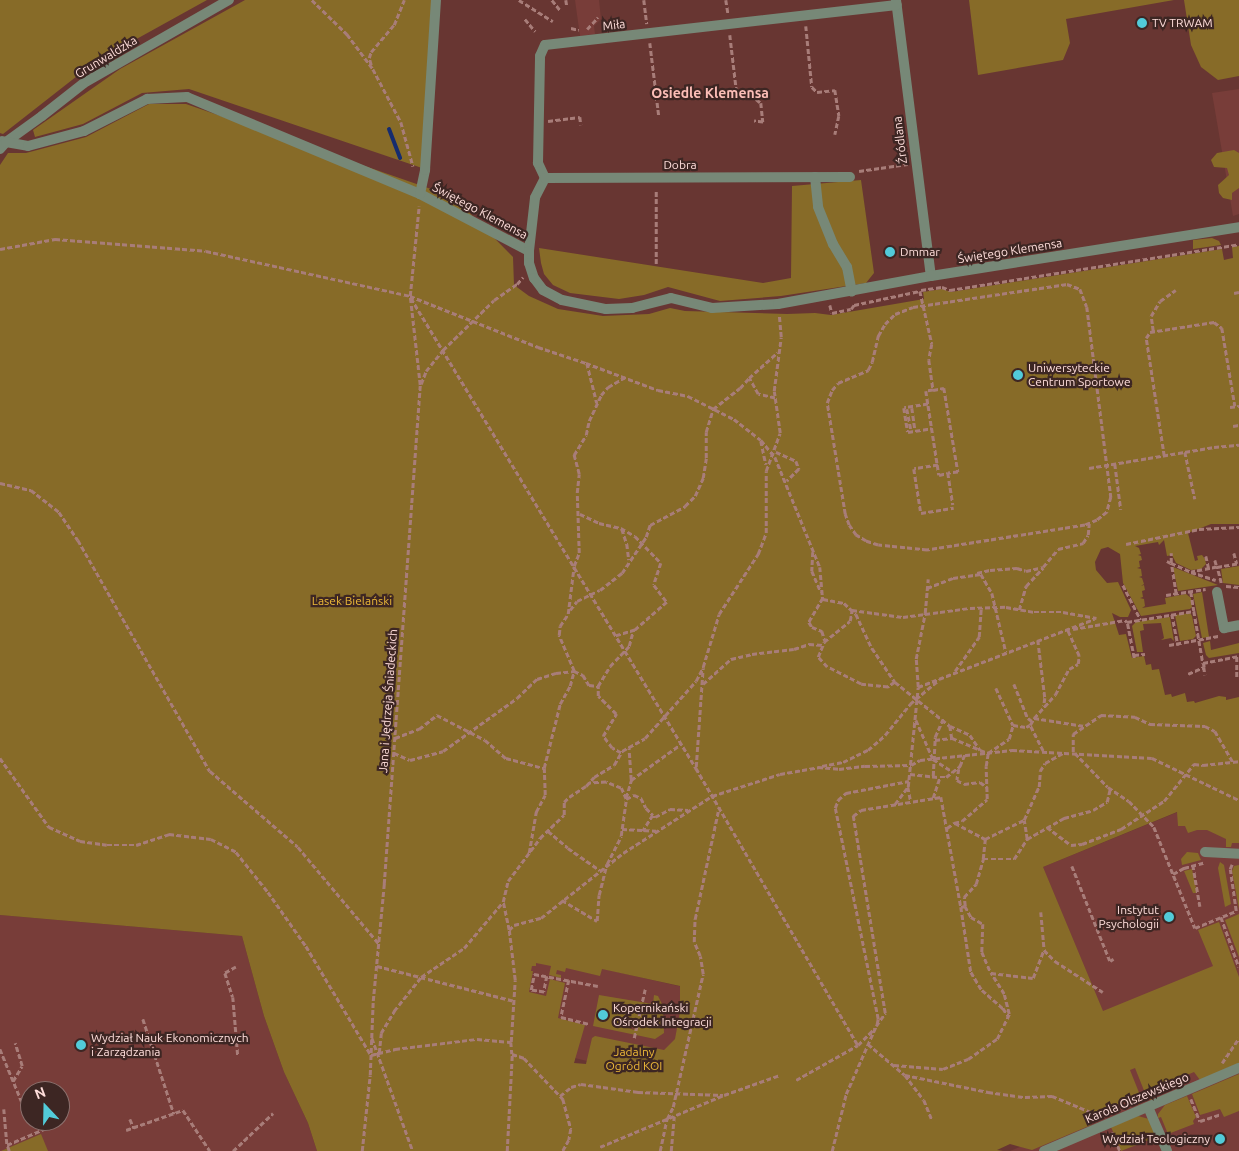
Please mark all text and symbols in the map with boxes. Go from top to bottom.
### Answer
place label: TV TRWAM [1152,16,1213,30]
street label: Miła [602,17,626,33]
marker: TV TRWAM [1136,17,1148,29]
street label: Grunwaldzka [72,33,140,81]
district label: Osiedle Klemensa [651,85,769,101]
street label: Źródlana [890,115,910,165]
street label: Dobra [663,158,697,172]
street label: Świętego Klemensa [430,180,530,242]
street label: Świętego Klemensa [957,236,1063,266]
place label: Dmmar [900,245,940,259]
marker: Dmmar [884,246,896,258]
place label: Uniwersyteckie Centrum Sportowe [1028,361,1131,389]
marker: Uniwersyteckie Centrum Sportowe [1012,369,1024,381]
park label: Lasek Bielański [312,594,392,608]
street label: Jana i Jędrzeja Śniadeckich [376,629,400,773]
place label: Instytut Psychologii [1099,903,1159,931]
marker: Instytut Psychologii [1163,911,1175,923]
place label: Kopernikański Ośrodek Integracji [613,1001,712,1029]
marker: Kopernikański Ośrodek Integracji [597,1009,609,1021]
place label: Wydział Nauk Ekonomicznych i Zarządzania [91,1031,249,1059]
marker: Wydział Nauk Ekonomicznych i Zarządzania [75,1039,87,1051]
park label: Jadalny Ogród KOI [606,1045,662,1073]
street label: Karola Olszewskiego [1083,1070,1191,1126]
north arrow [20,1081,70,1131]
text: N [32,1084,48,1102]
place label: Wydział Teologiczny [1102,1132,1210,1146]
marker: Wydział Teologiczny [1214,1133,1226,1145]

